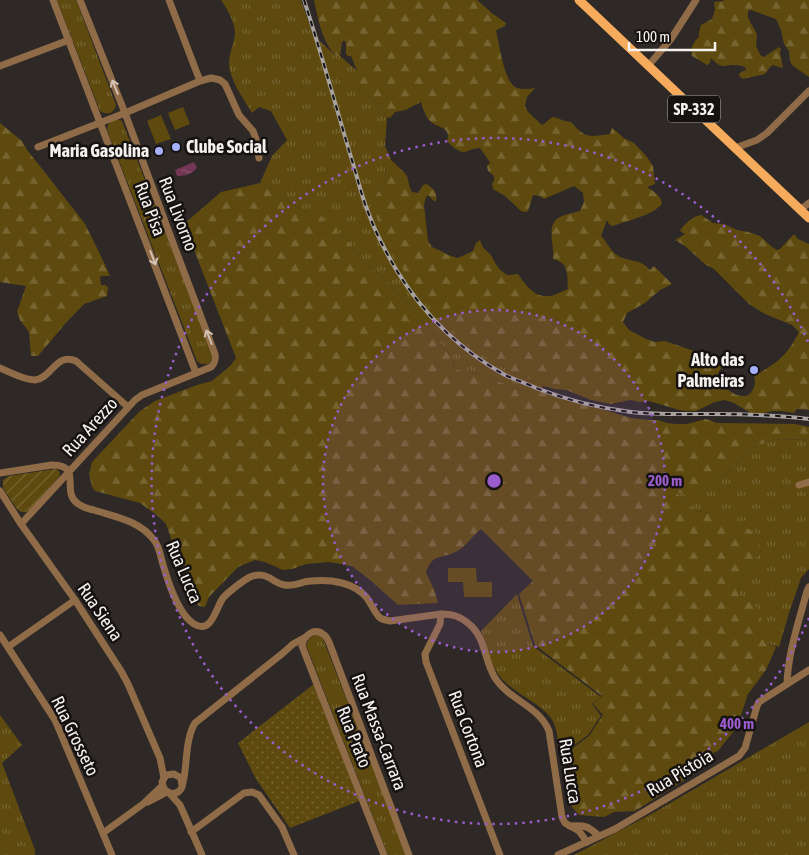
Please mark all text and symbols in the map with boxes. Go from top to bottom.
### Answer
scale bar [629,20,715,52]
text: 100 m [636,28,670,45]
one-way arrow [110,80,119,95]
road number: SP-332 [668,96,720,122]
place label: Clube Social [186,136,267,157]
place label: Maria Gasolina [50,140,149,161]
marker: Clube Social [170,141,182,153]
marker: Maria Gasolina [153,145,165,157]
street label: Rua Livorno [155,174,202,254]
street label: Rua Pisa [131,179,170,239]
one-way arrow [148,250,158,265]
one-way arrow [204,330,213,345]
place label: Alto das Palmeiras [677,349,745,391]
marker: Alto das Palmeiras [748,364,760,376]
street label: Rua Arezzo [58,393,122,460]
centre of rings [485,472,503,490]
text: 200 m [648,472,682,489]
street label: Rua Lucca [162,537,207,606]
street label: Rua Siena [73,579,127,645]
street label: Rua Massa-Carrara [348,671,411,793]
street label: Rua Cortona [444,687,493,770]
street label: Rua Grosseto [47,692,104,779]
street label: Rua Prato [333,703,376,770]
text: 400 m [719,715,754,732]
street label: Rua Lucca [555,737,586,805]
street label: Rua Pistoia [643,745,717,800]

